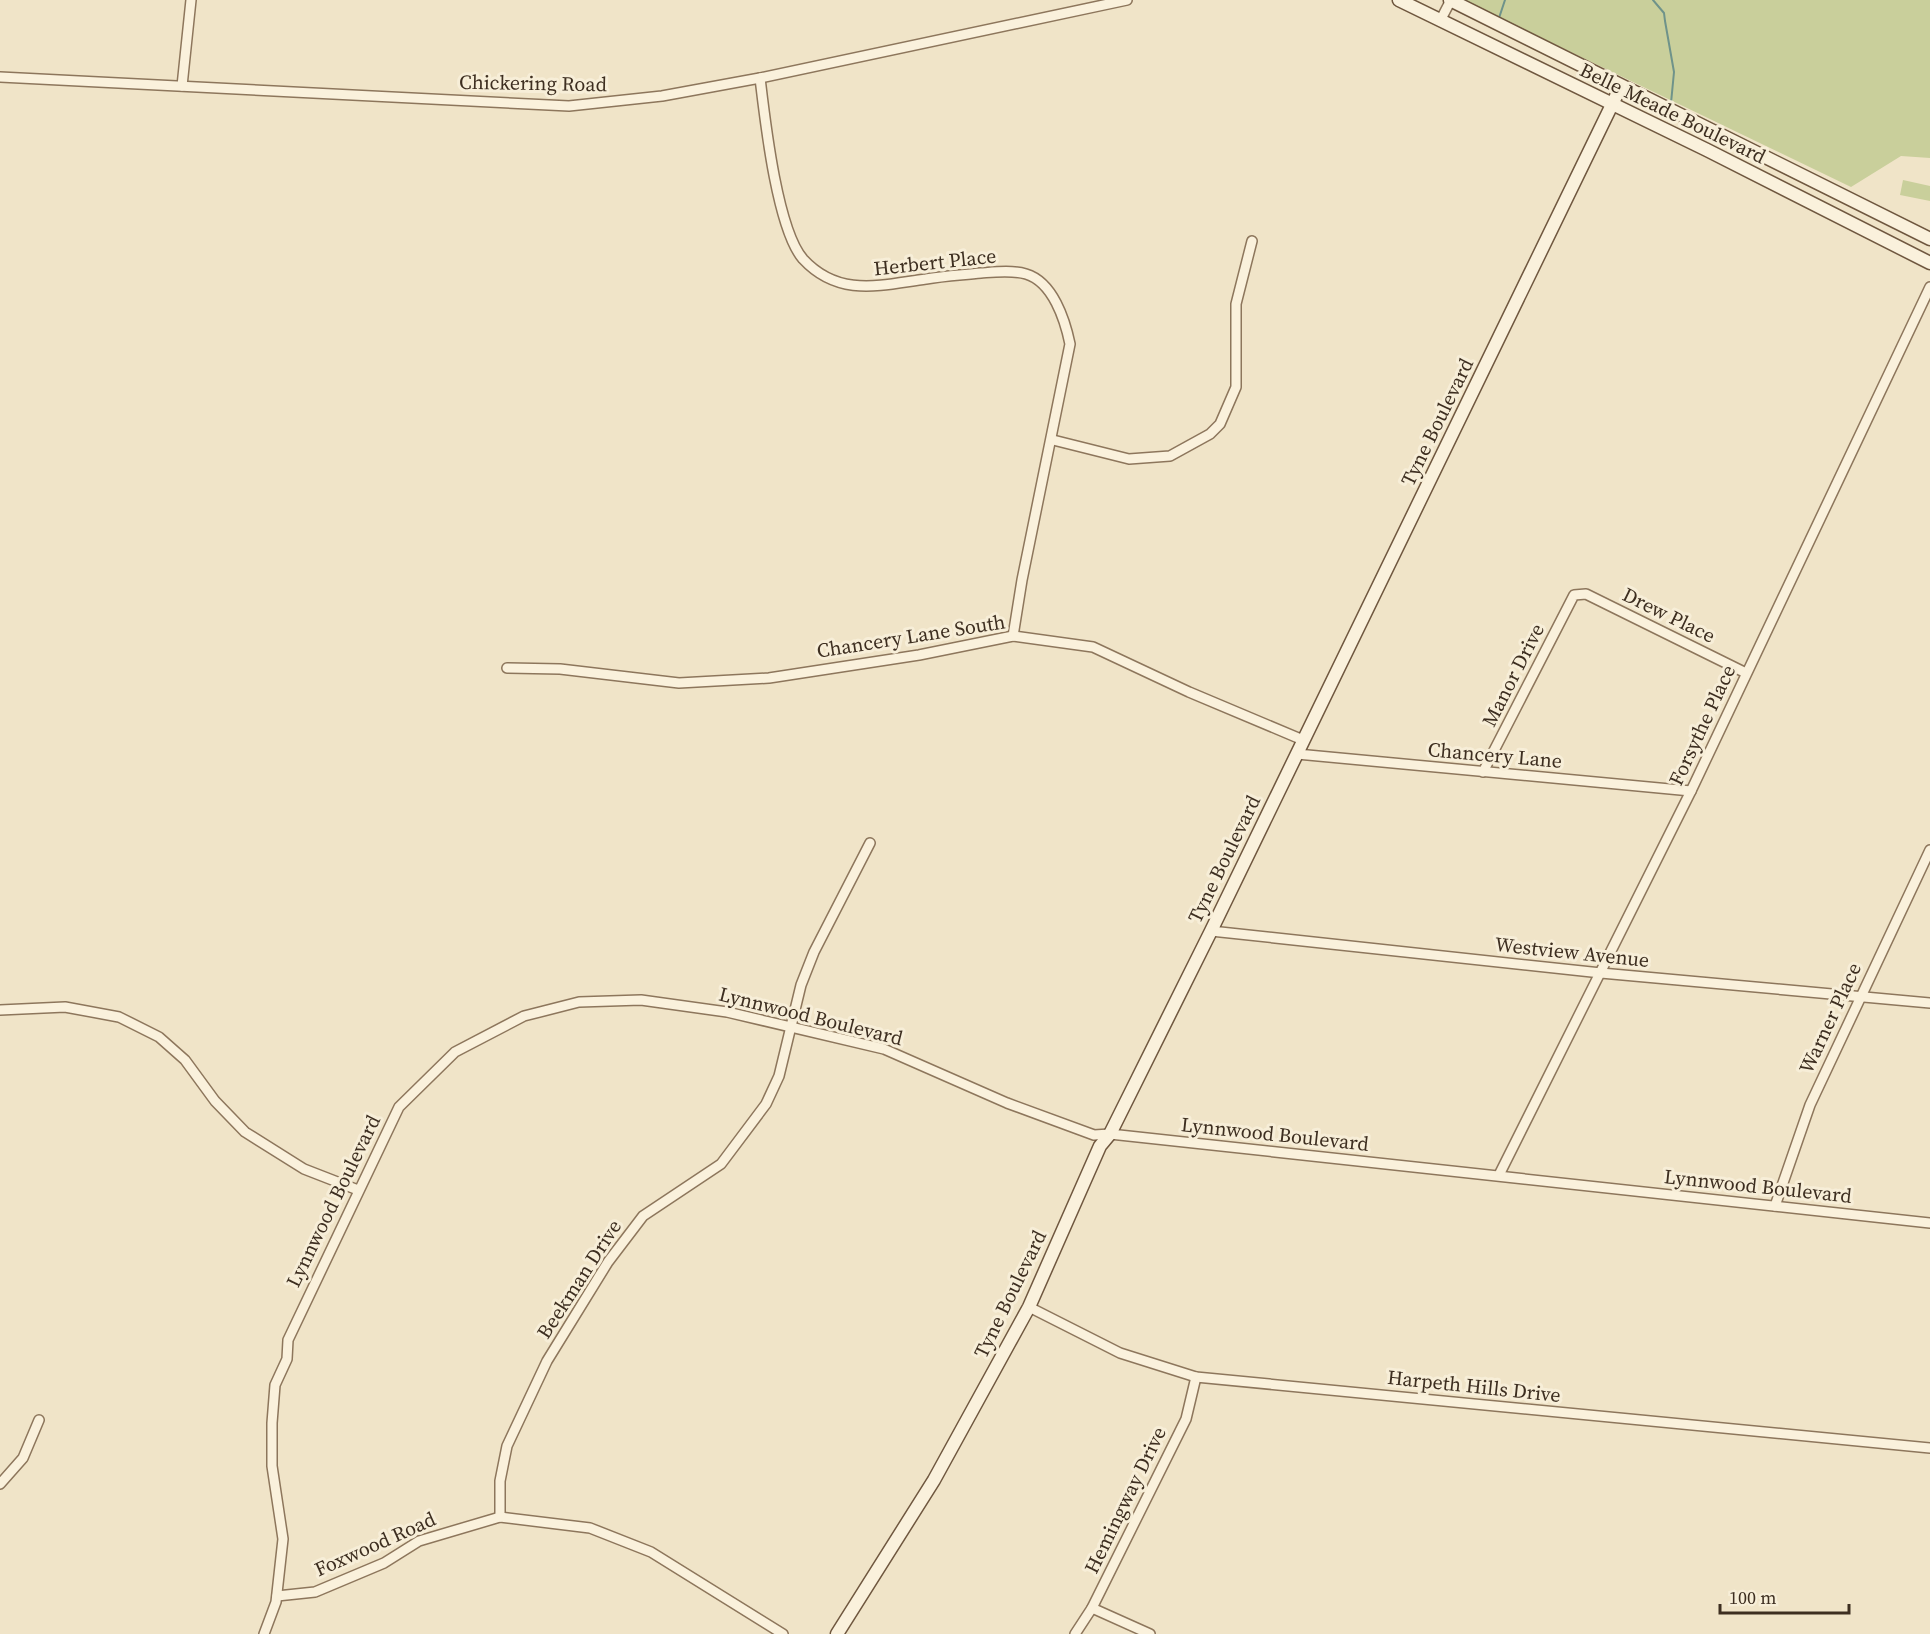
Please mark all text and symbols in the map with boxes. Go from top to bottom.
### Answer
street label: Belle Meade Boulevard [1575,56,1771,171]
street label: Chickering Road [459,68,608,98]
street label: Herbert Place [872,242,998,282]
street label: Tyne Boulevard [1394,353,1480,491]
street label: Drew Place [1618,580,1720,650]
street label: Chancery Lane South [815,607,1007,665]
street label: Manor Drive [1475,619,1551,731]
street label: Forsythe Place [1662,660,1742,790]
street label: Chancery Lane [1427,735,1563,775]
street label: Tyne Boulevard [1181,790,1267,928]
street label: Westview Avenue [1493,930,1651,974]
street label: Warner Place [1792,958,1868,1078]
street label: Lynnwood Boulevard [716,980,906,1053]
street label: Lynnwood Boulevard [279,1110,387,1292]
street label: Lynnwood Boulevard [1180,1110,1371,1158]
street label: Lynnwood Boulevard [1663,1162,1854,1210]
street label: Beekman Drive [530,1214,628,1344]
street label: Tyne Boulevard [967,1225,1053,1363]
street label: Harpeth Hills Drive [1386,1363,1562,1409]
street label: Hemingway Drive [1077,1422,1173,1578]
street label: Foxwood Road [310,1505,441,1583]
scale bar [1720,1577,1849,1615]
text: 100 m [1729,1585,1776,1610]

